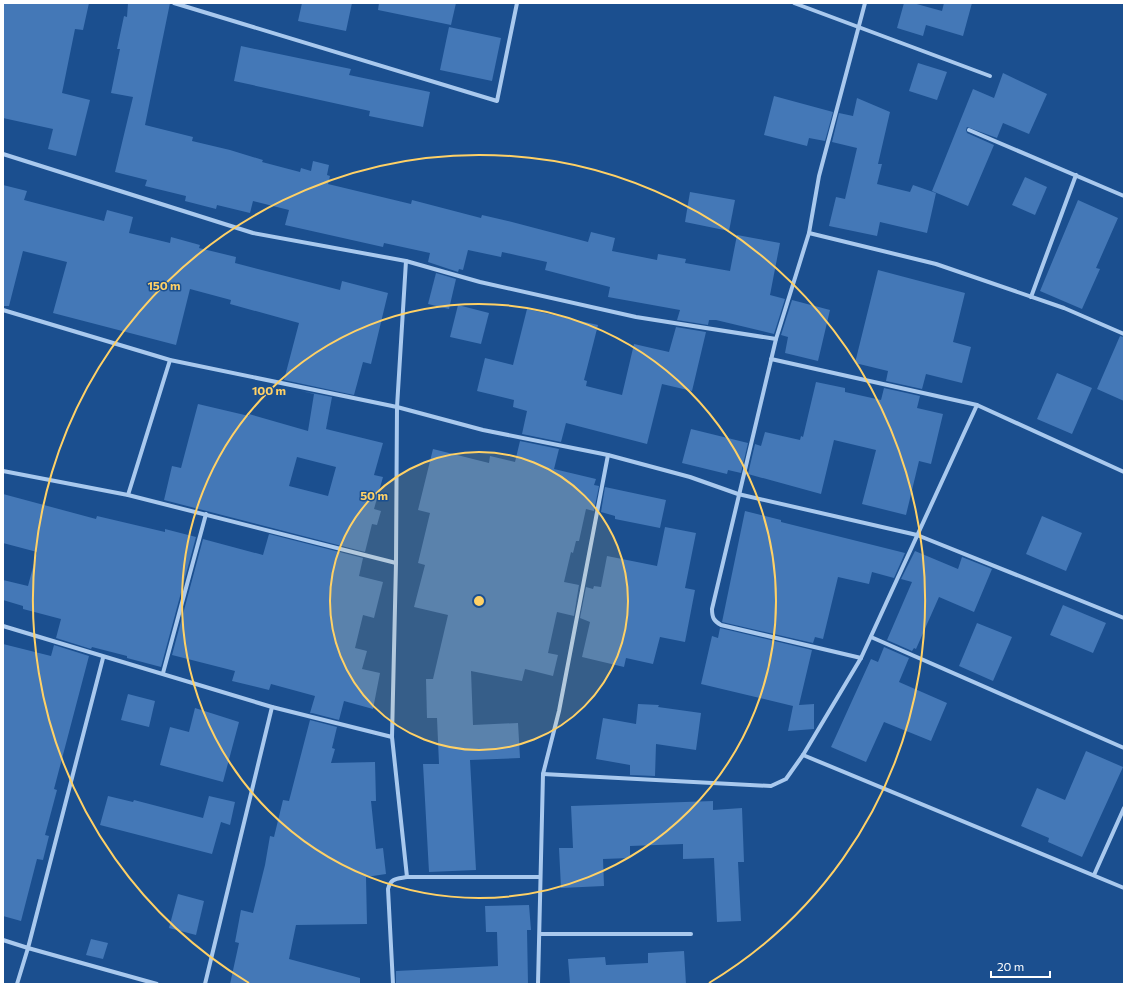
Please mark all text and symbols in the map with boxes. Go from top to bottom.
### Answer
text: 150 m [147,278,181,292]
text: 100 m [252,383,286,397]
text: 50 m [360,488,388,502]
centre of rings [472,594,486,608]
scale bar [991,953,1050,979]
text: 20 m [997,959,1024,973]

